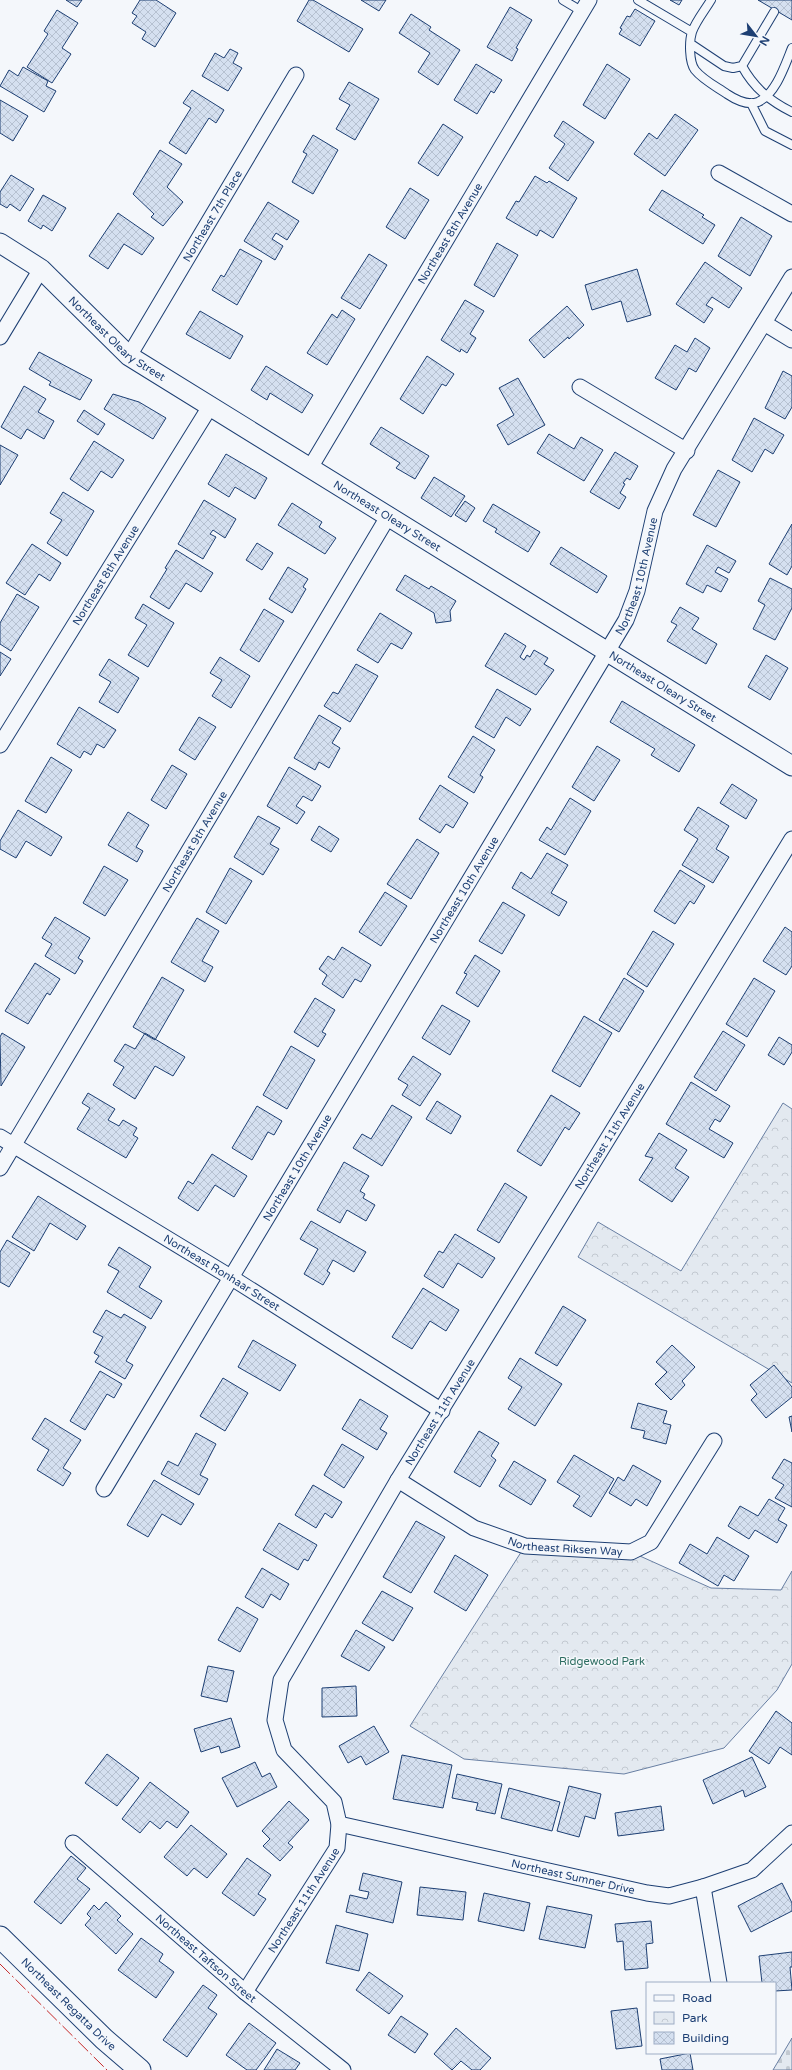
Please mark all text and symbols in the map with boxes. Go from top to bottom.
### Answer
north arrow [736,16,776,56]
text: N [756,34,772,48]
street label: Northeast 7th Place [180,168,245,264]
street label: Northeast 8th Avenue [415,181,485,287]
street label: Northeast Oleary Street [66,294,168,384]
street label: Northeast Oleary Street [331,478,443,554]
street label: Northeast 10th Avenue [613,516,660,637]
street label: Northeast 8th Avenue [70,523,142,628]
street label: Northeast Oleary Street [607,648,719,725]
street label: Northeast 9th Avenue [160,789,230,895]
street label: Northeast 10th Avenue [427,834,501,946]
street label: Northeast 11th Avenue [572,1081,647,1192]
street label: Northeast 10th Avenue [260,1112,335,1224]
street label: Northeast Ronhaar Street [161,1232,282,1314]
street label: Northeast 11th Avenue [403,1357,478,1468]
street label: Northeast Riksen Way [506,1534,623,1559]
park label: Ridgewood Park [559,1655,645,1668]
street label: Northeast 11th Avenue [266,1845,343,1955]
street label: Northeast Sumner Drive [510,1857,636,1897]
street label: Northeast Taftson Street [153,1912,259,2005]
street label: Northeast Regatta Drive [18,1955,118,2053]
legend [646,1982,776,2054]
text: Road [682,1991,712,2005]
text: Park [682,2011,708,2025]
text: Building [682,2031,729,2045]

